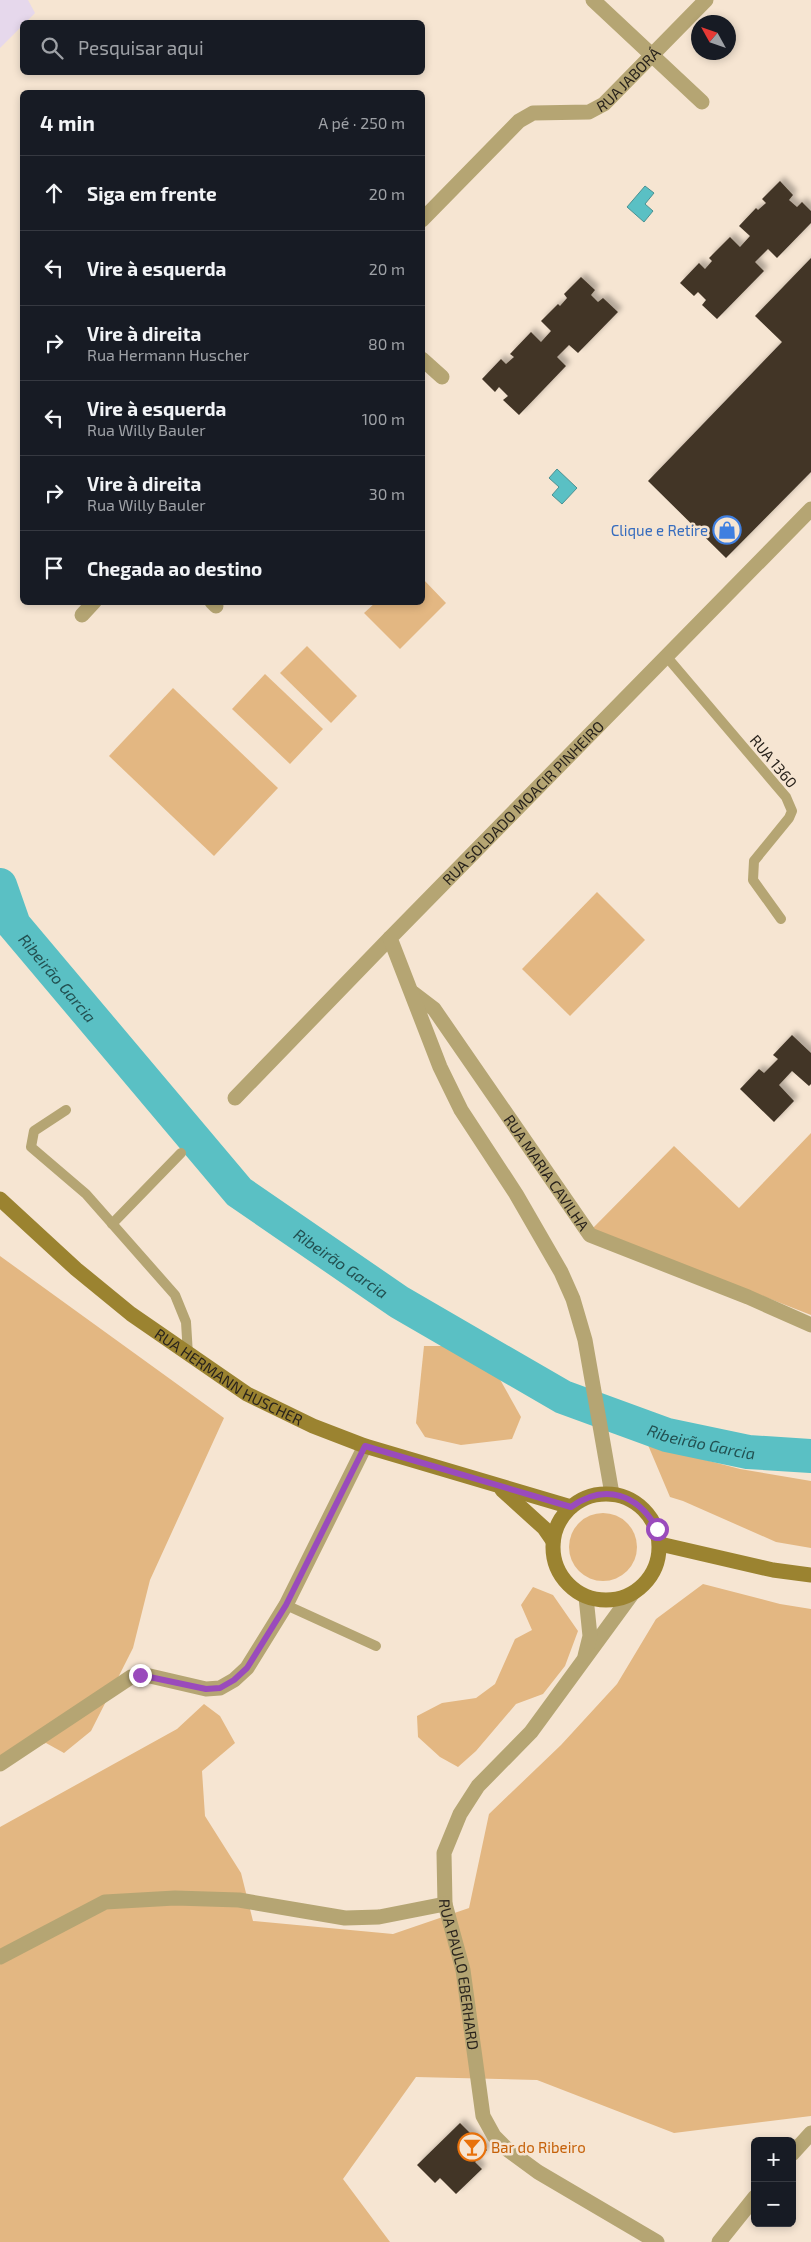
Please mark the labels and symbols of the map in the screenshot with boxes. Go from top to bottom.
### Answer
north arrow [691,15,736,60]
street label: RUA JABORÁ [593,43,664,116]
shop icon: Clique e Retire [712,515,742,545]
place label: Clique e Retire [611,521,708,539]
street label: RUA SOLDADO MOACIR PINHEIRO [438,717,607,888]
street label: RUA 1360 [747,731,801,791]
water label: Ribeirão Garcia [16,929,101,1026]
street label: RUA MARIA CAVILHA [500,1111,594,1235]
water label: Ribeirão Garcia [291,1224,392,1301]
street label: RUA HERMANN HUSCHER [151,1324,306,1429]
water label: Ribeirão Garcia [645,1419,756,1462]
route start [646,1518,669,1541]
route end [129,1664,152,1687]
street label: RUA PAULO EBERHARD [436,1899,483,2051]
bar icon: Bar do Ribeiro [457,2132,487,2162]
place label: Bar do Ribeiro [491,2138,586,2156]

